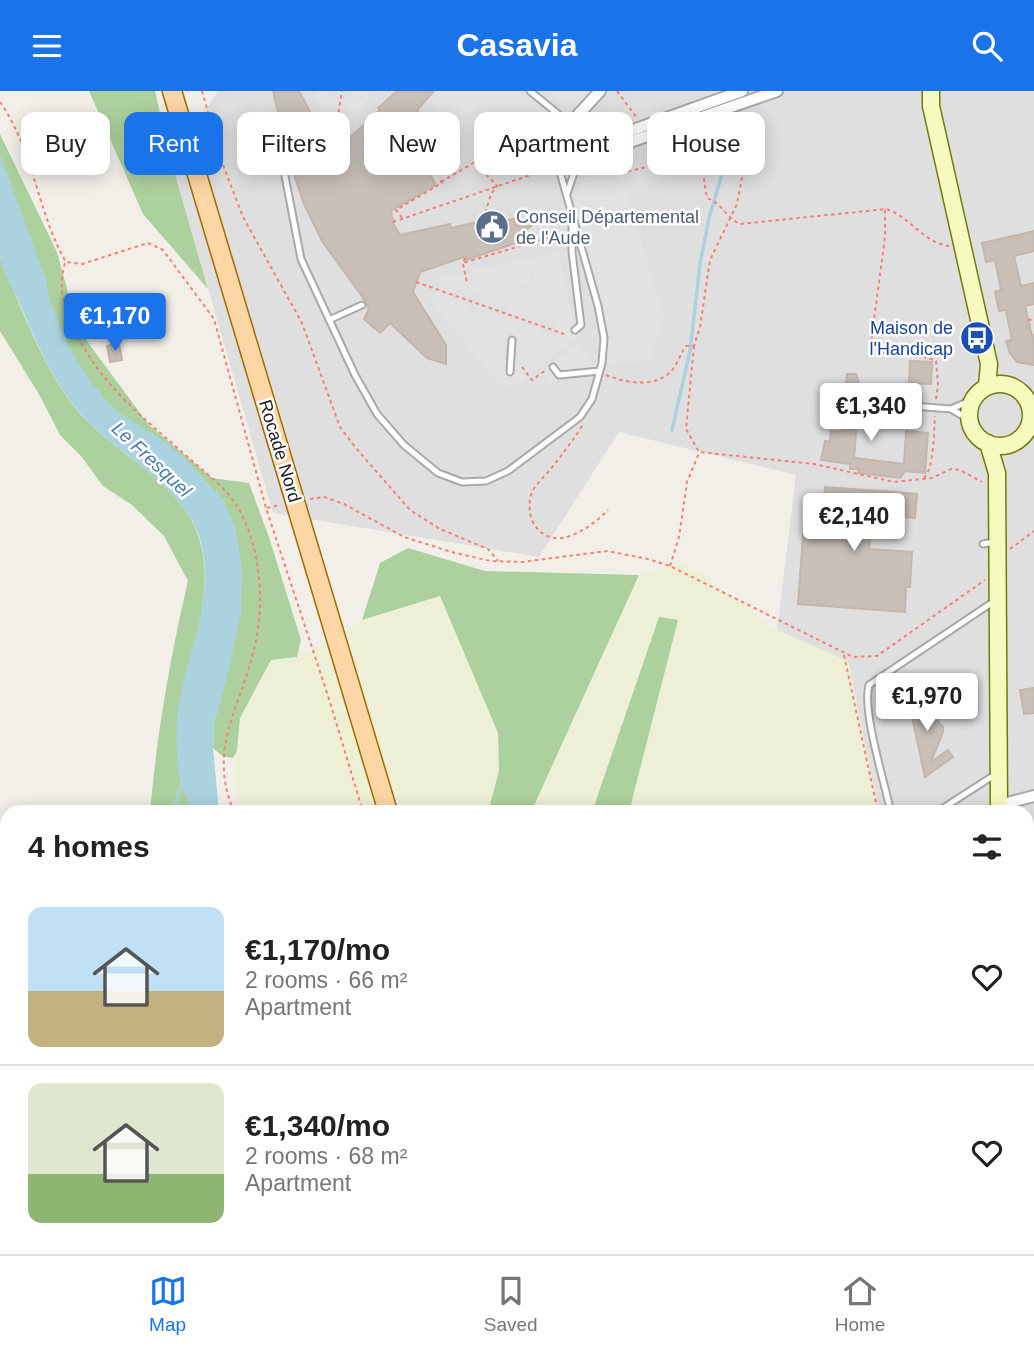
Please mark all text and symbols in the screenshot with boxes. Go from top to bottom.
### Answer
icon: menu [28,27,66,65]
text: Casavia [457,27,577,63]
icon: search [968,27,1006,65]
chip: Buy [21,112,110,175]
chip: Rent [124,112,223,175]
chip: Filters [237,112,350,175]
chip: New [364,112,460,175]
chip: Apartment [474,112,633,175]
chip: House [647,112,765,175]
place label: Conseil Départemental de l'Aude [516,207,699,248]
public building icon: Conseil Départemental de l'Aude [473,208,511,246]
pin: €1,170 [58,293,172,353]
text: €1,170 [80,303,150,329]
place label: Maison de l'Handicap [870,318,953,359]
bus stop icon: Maison de l'Handicap [958,319,996,357]
pin: €1,340 [814,383,928,443]
text: €1,340 [836,393,906,419]
street label: Rocade Nord [255,397,305,505]
water label: Le Fresquel [108,417,196,502]
pin: €2,140 [797,493,911,553]
text: €2,140 [819,503,889,529]
pin: €1,970 [870,673,984,733]
text: €1,970 [892,683,962,709]
icon: filters [968,828,1006,866]
text: 4 homes [28,830,150,863]
text: €1,170/mo [245,933,390,966]
icon: home [84,935,168,1019]
icon: heart [968,958,1006,996]
text: 2 rooms · 66 m² [245,967,407,993]
text: Apartment [245,994,351,1020]
text: €1,340/mo [245,1109,390,1142]
icon: home [84,1111,168,1195]
icon: heart [968,1134,1006,1172]
text: 2 rooms · 68 m² [245,1143,407,1169]
text: Apartment [245,1170,351,1196]
tab: Map [149,1272,187,1336]
tab: Saved [484,1272,538,1336]
tab: Home [835,1272,885,1336]

